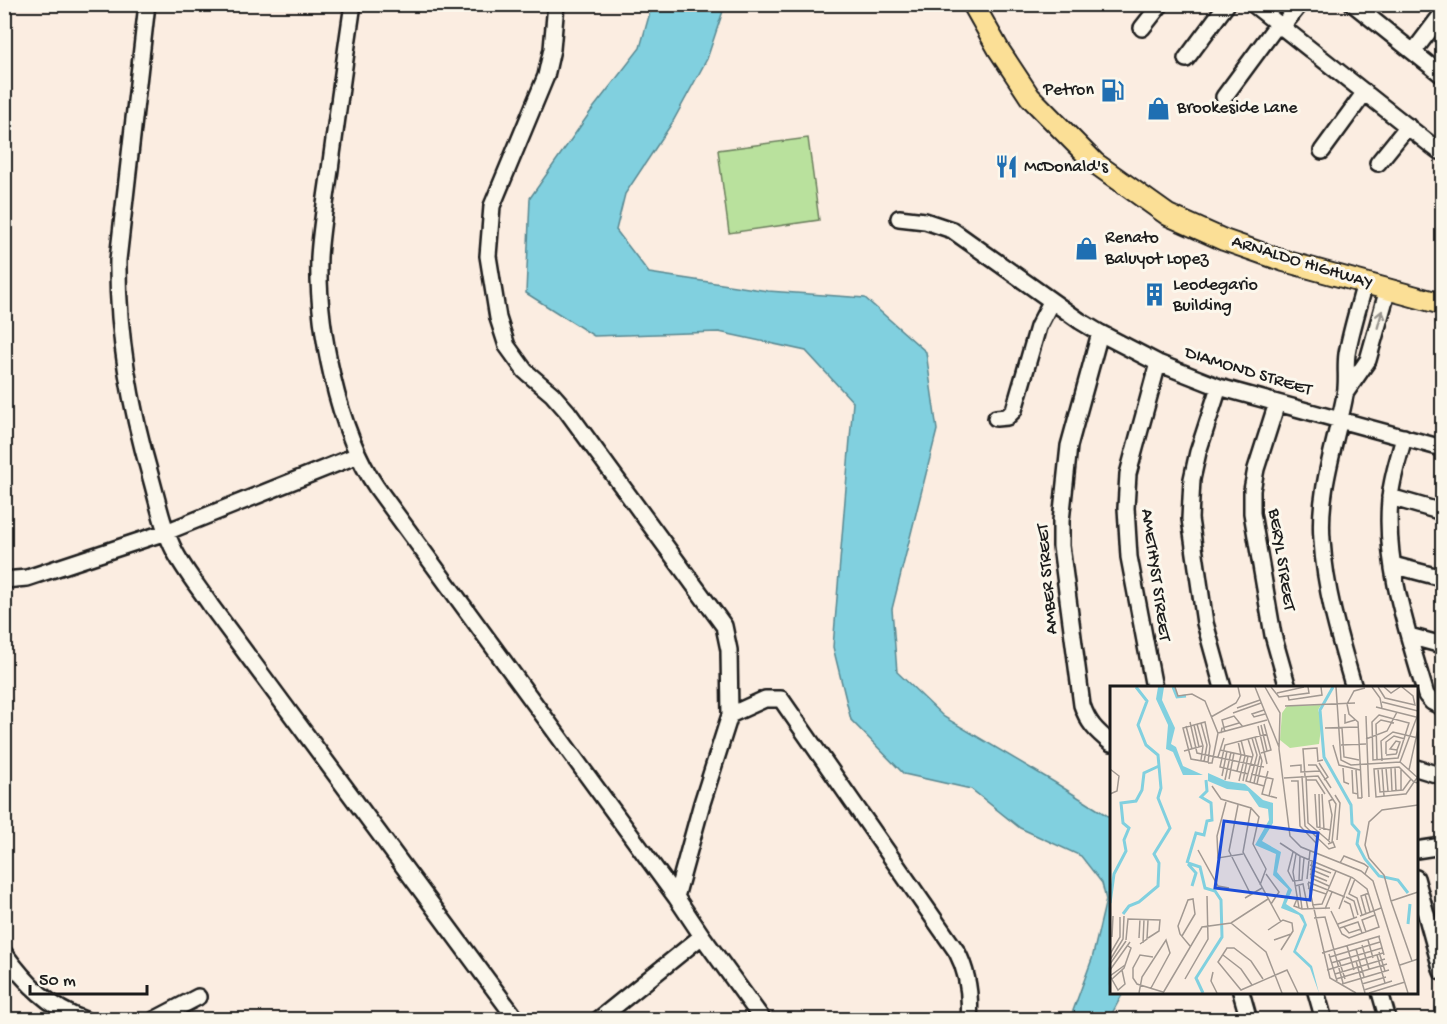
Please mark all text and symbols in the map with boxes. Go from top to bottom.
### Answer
fuel station icon: Petron [1099,77,1125,103]
place label: Petron [1042,80,1094,101]
shop icon: Brookeside Lane [1146,95,1172,121]
place label: Brookeside Lane [1176,98,1298,119]
restaurant icon: McDonald's [993,154,1019,180]
place label: McDonald's [1024,157,1109,178]
place label: Renato Baluyot Lopez [1104,228,1210,270]
street label: ARNALDO HIGHWAY [1229,232,1375,294]
shop icon: Renato Baluyot Lopez [1074,235,1100,261]
place label: Leodegario Building [1172,275,1258,317]
building icon: Leodegario Building [1142,282,1168,308]
one-way arrow [1375,309,1386,328]
street label: DIAMOND STREET [1181,342,1315,402]
street label: BERYL STREET [1262,506,1300,614]
street label: AMETHYST STREET [1135,507,1175,644]
street label: AMBER STREET [1033,522,1063,635]
inset map [1110,686,1417,994]
scale bar [30,958,147,996]
text: 50 m [39,971,76,992]

